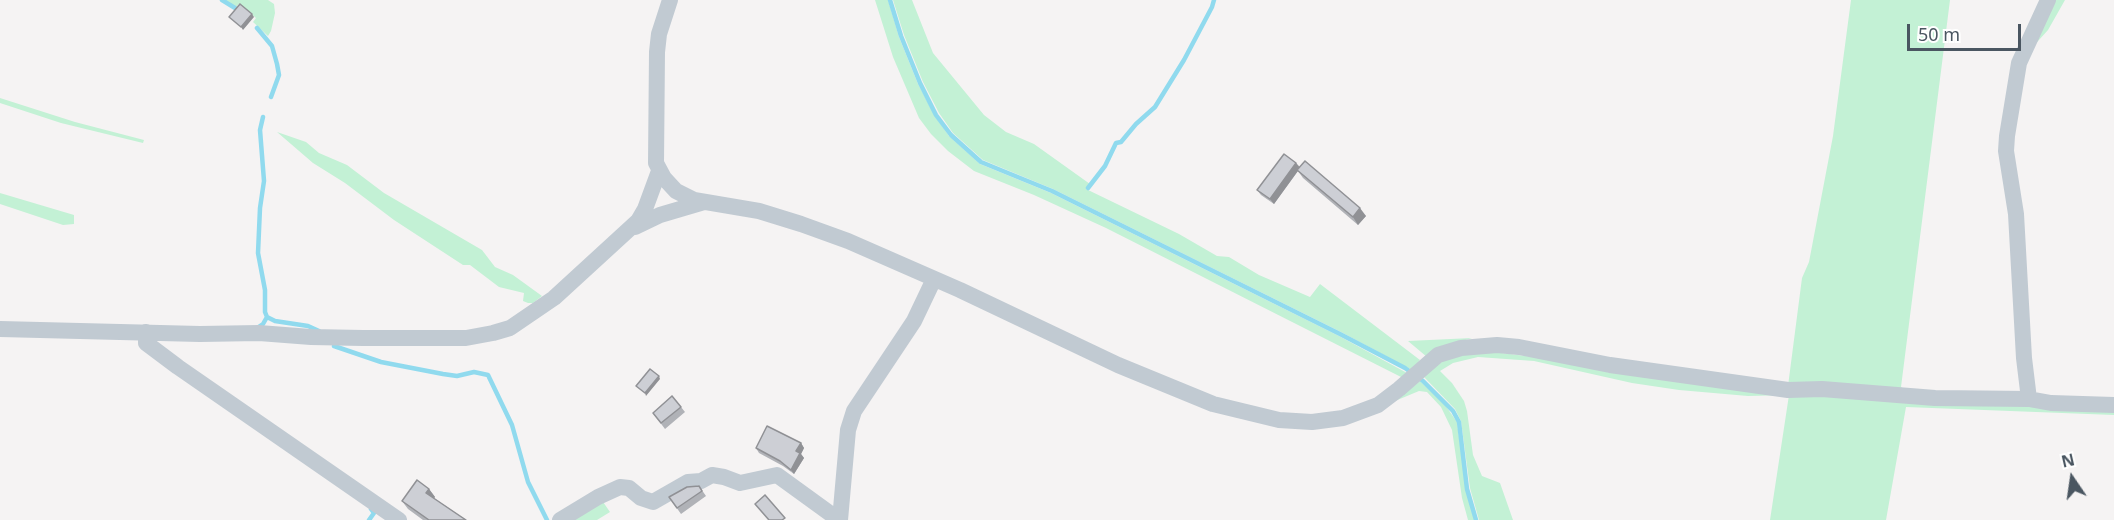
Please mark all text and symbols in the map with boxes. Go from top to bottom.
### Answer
scale bar [1910,12,2024,50]
text: 50 m [1918,22,1960,46]
north arrow [2042,448,2102,508]
text: N [2059,448,2077,473]

